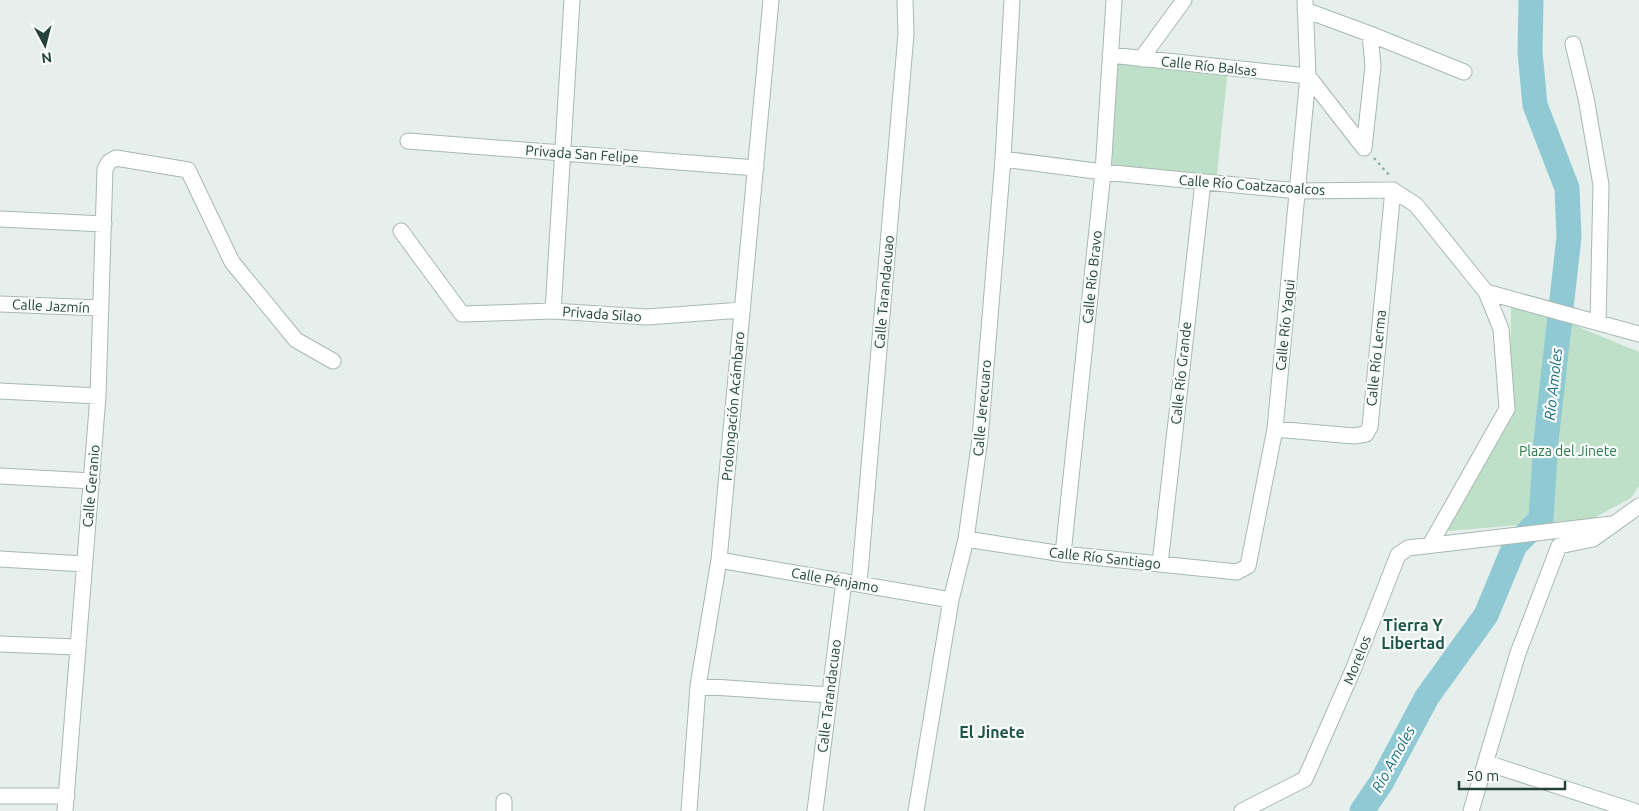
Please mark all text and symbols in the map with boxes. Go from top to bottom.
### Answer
north arrow [20,20,70,70]
text: N [40,49,53,66]
street label: Calle Río Balsas [1160,53,1258,79]
street label: Privada San Felipe [525,142,639,166]
street label: Calle Río Coatzacoalcos [1178,172,1326,198]
street label: Calle Río Bravo [1079,229,1105,325]
street label: Calle Tarandacuao [871,234,897,350]
street label: Calle Río Yaqui [1272,278,1298,372]
street label: Calle Jazmín [12,296,90,316]
street label: Privada Silao [562,303,642,325]
street label: Calle Río Lerma [1363,309,1389,407]
street label: Calle Río Grande [1168,321,1194,425]
street label: Prolongación Acámbaro [718,331,748,481]
water label: Río Amoles [1541,346,1565,421]
street label: Calle Jerecuaro [970,359,994,457]
park label: Plaza del Jinete [1519,443,1617,459]
street label: Calle Geranio [79,444,103,528]
street label: Calle Río Santiago [1048,544,1162,572]
street label: Calle Pénjamo [790,564,880,596]
district label: Tierra Y Libertad [1381,616,1445,652]
street label: Morelos [1340,633,1374,687]
street label: Calle Tarandacuao [814,638,844,754]
water label: Río Amoles [1368,722,1418,795]
district label: El Jinete [959,723,1025,741]
scale bar [1459,758,1565,790]
text: 50 m [1466,767,1499,784]

